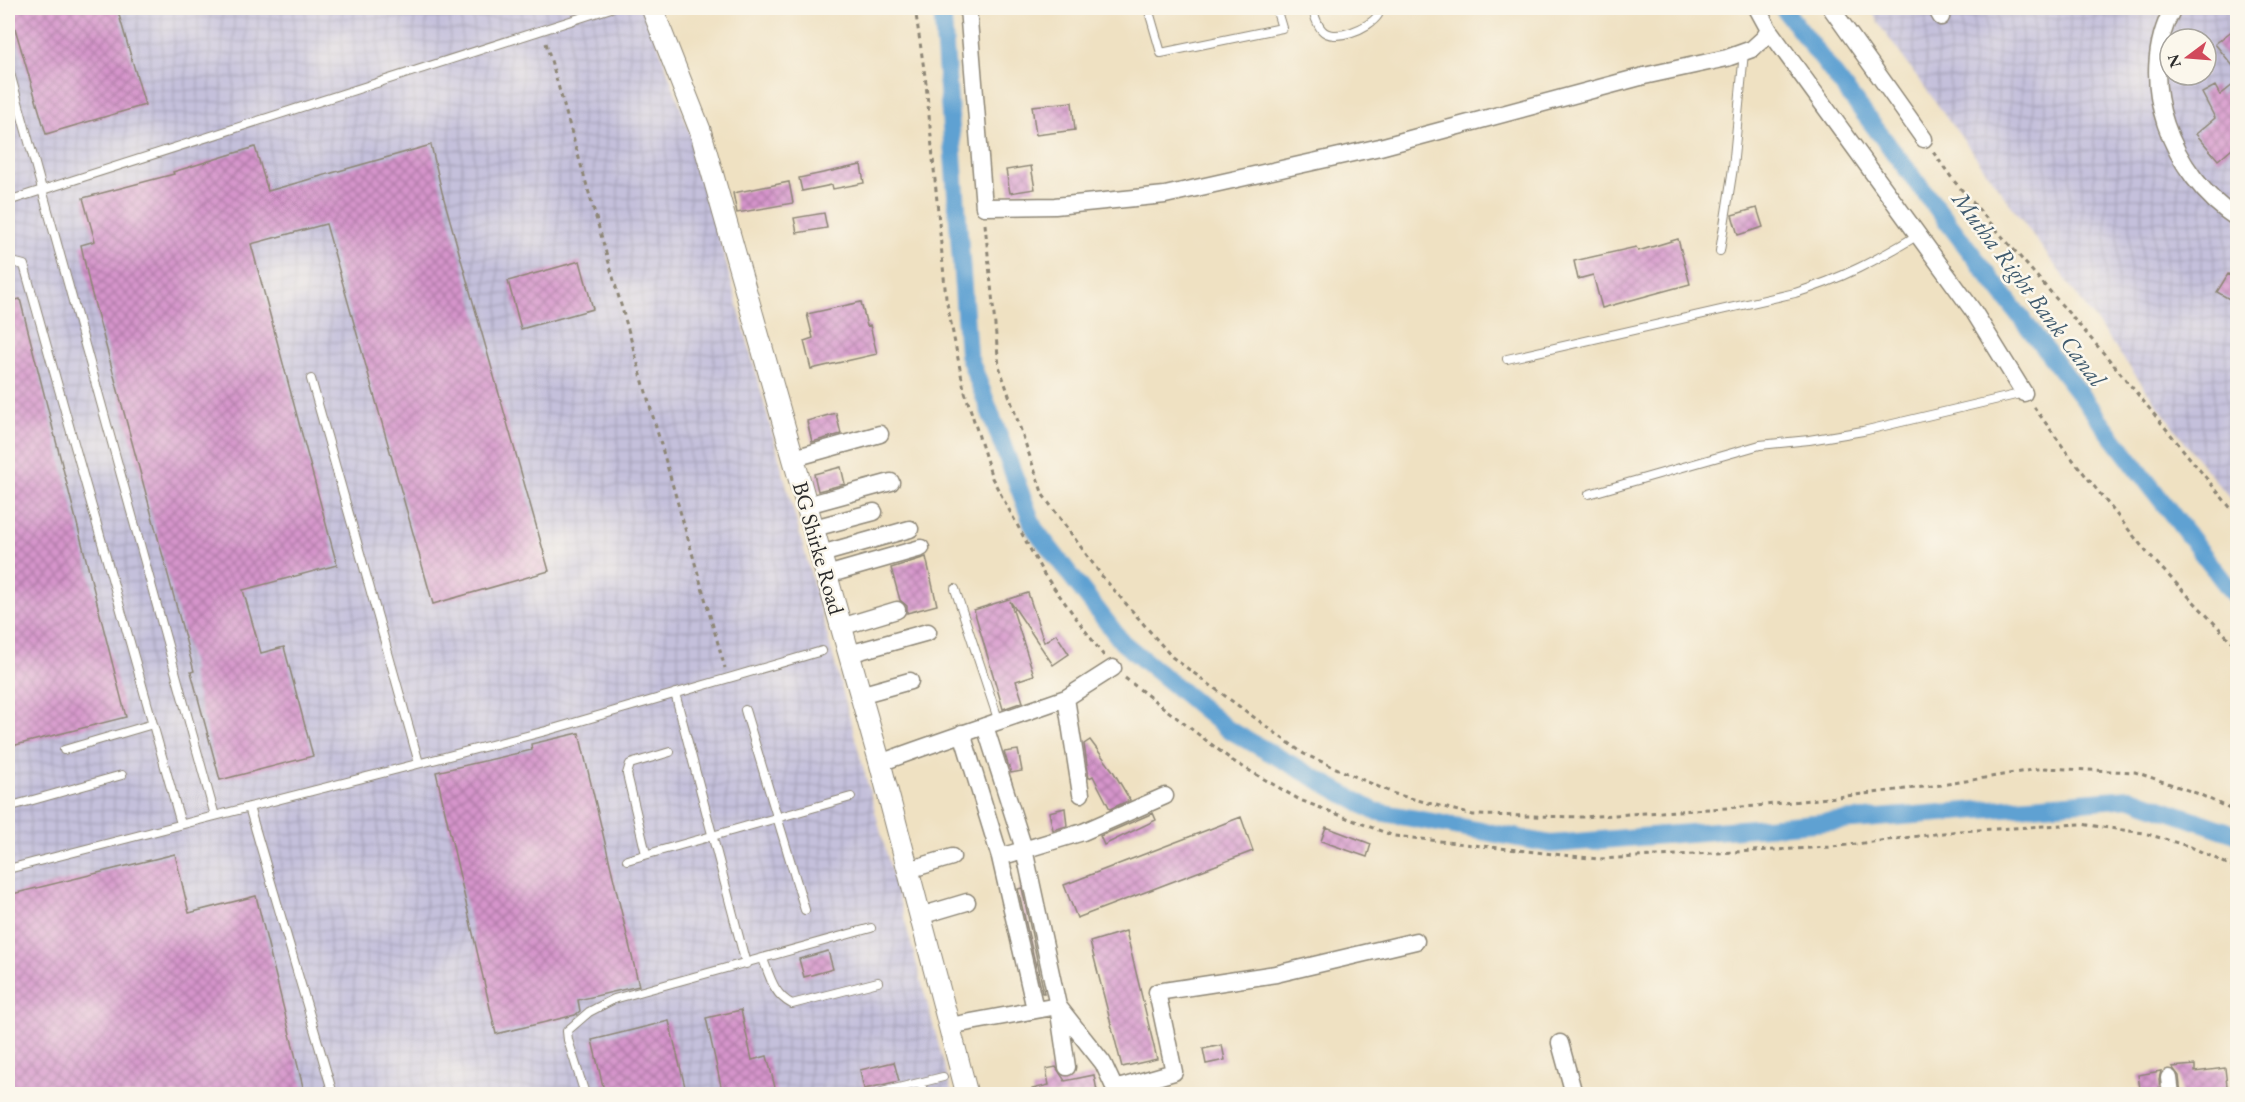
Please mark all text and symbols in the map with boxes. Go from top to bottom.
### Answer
north arrow [2158,27,2218,87]
text: N [2162,52,2186,70]
water label: Mutha Right Bank Canal [1944,183,2114,394]
street label: BG Shirke Road [786,478,852,619]

